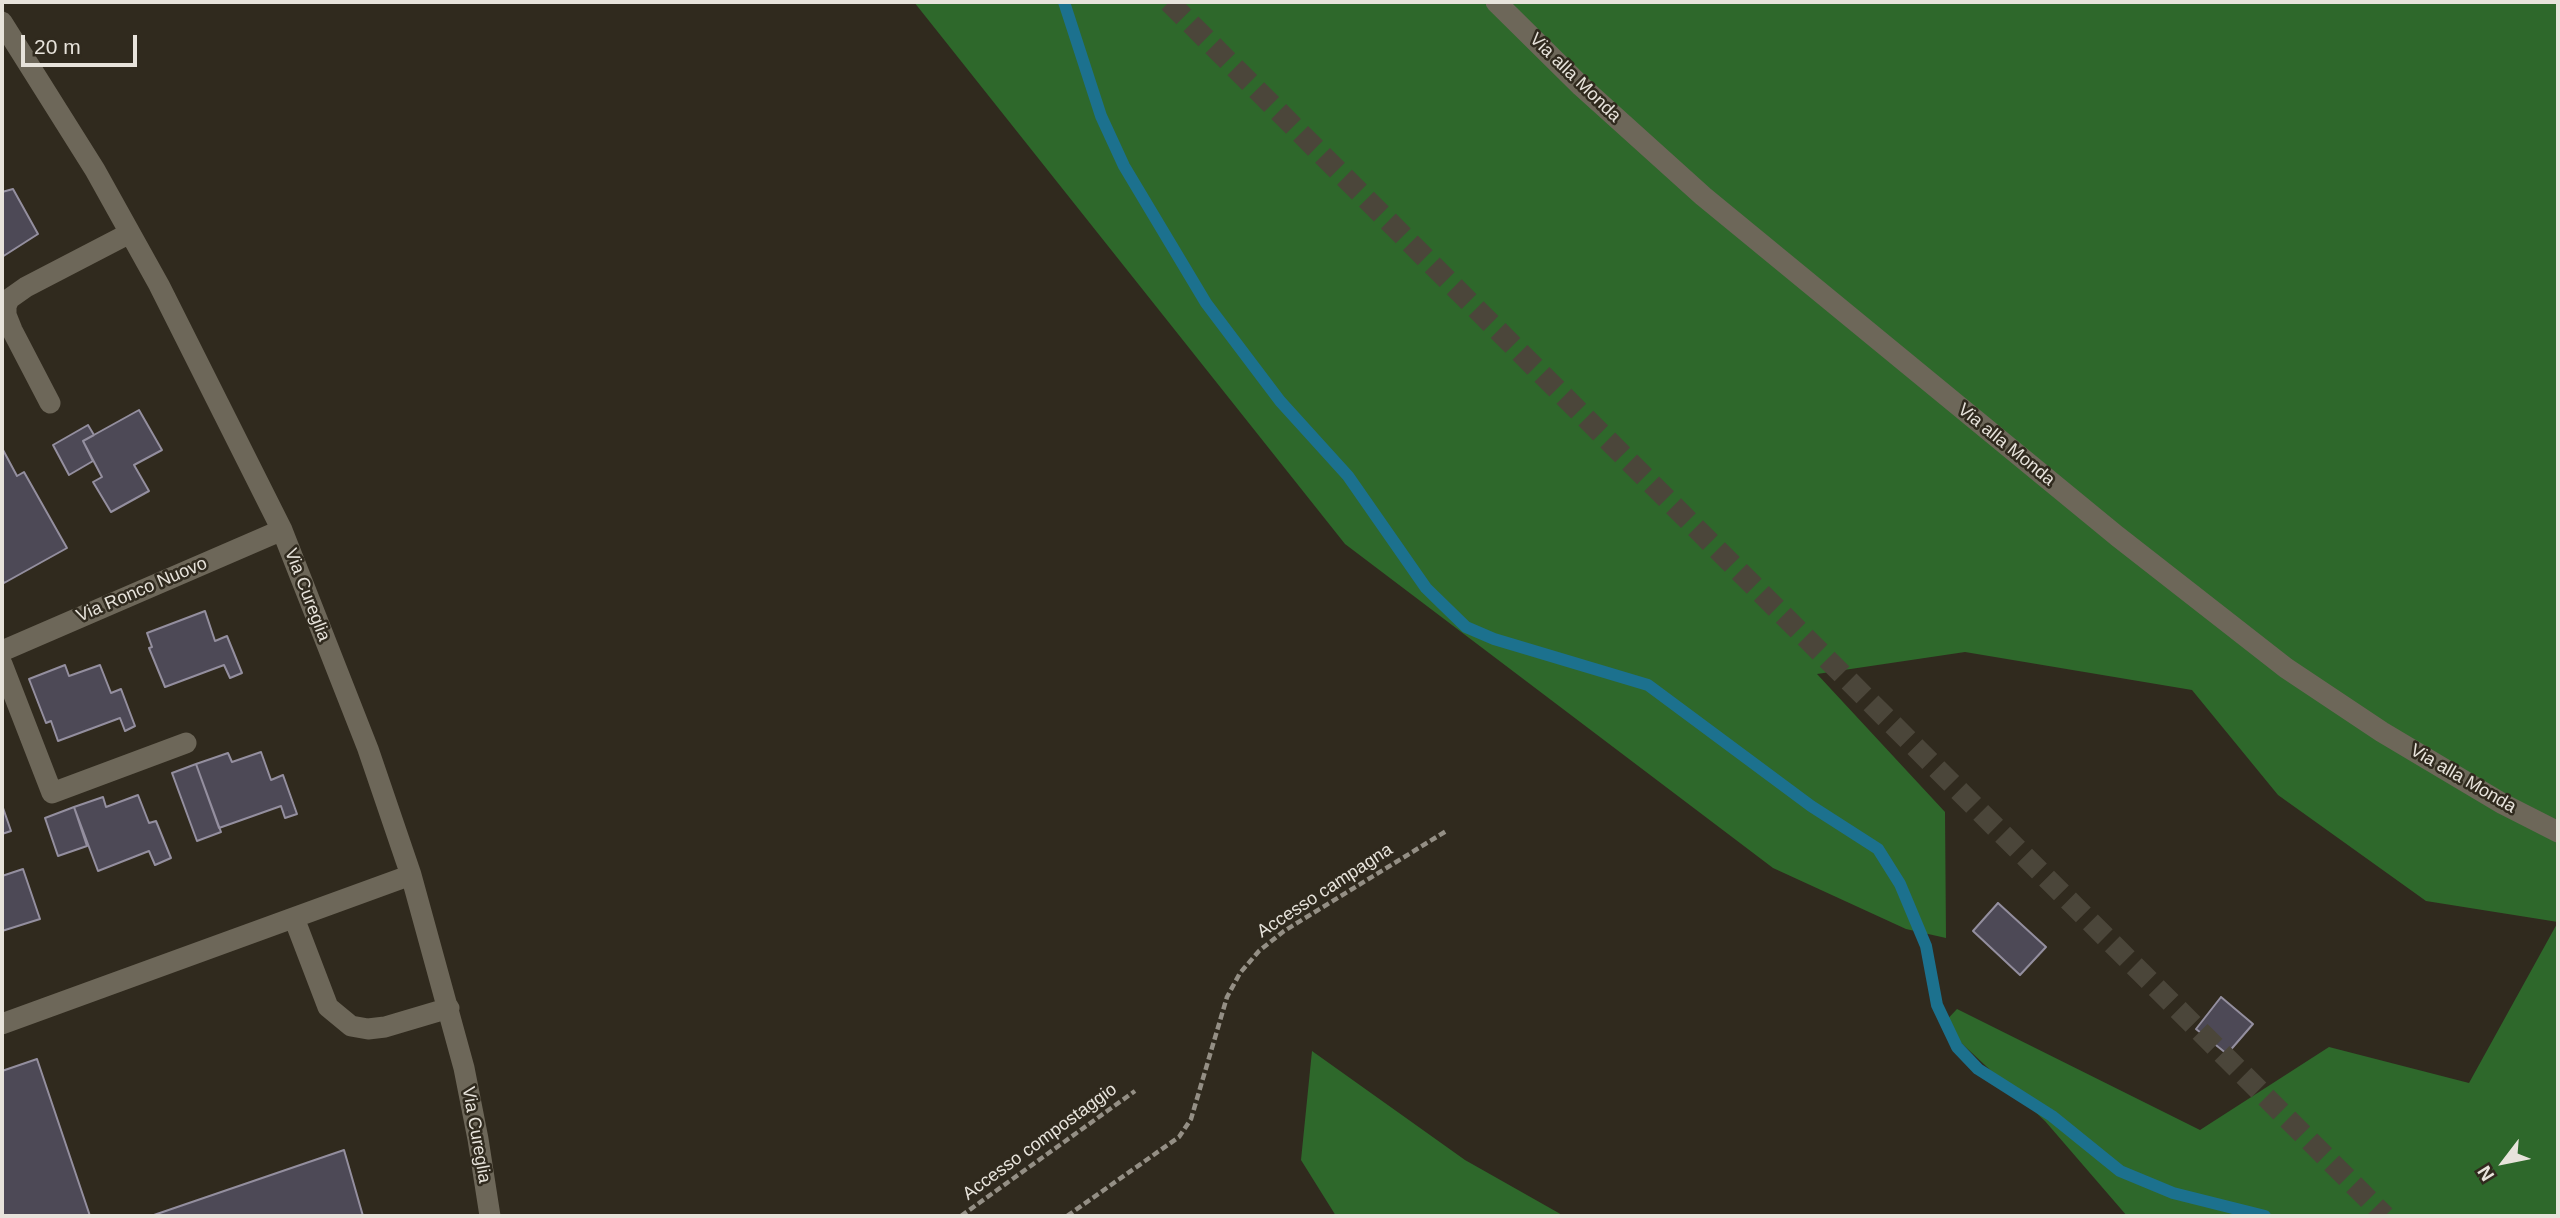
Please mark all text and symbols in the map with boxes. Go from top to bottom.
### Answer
scale bar [24,21,140,65]
street label: Via alla Monda [1525,29,1625,127]
text: 20 m [34,35,81,58]
street label: Via alla Monda [1953,399,2059,491]
street label: Via Cureglia [279,546,335,644]
street label: Via Ronco Nuovo [73,553,211,627]
street label: Via alla Monda [2406,740,2520,818]
street label: Accesso campagna [1253,839,1397,943]
street label: Accesso compostaggio [959,1079,1121,1205]
street label: Via Cureglia [457,1085,495,1185]
north arrow [2469,1127,2539,1197]
text: N [2473,1162,2498,1185]

